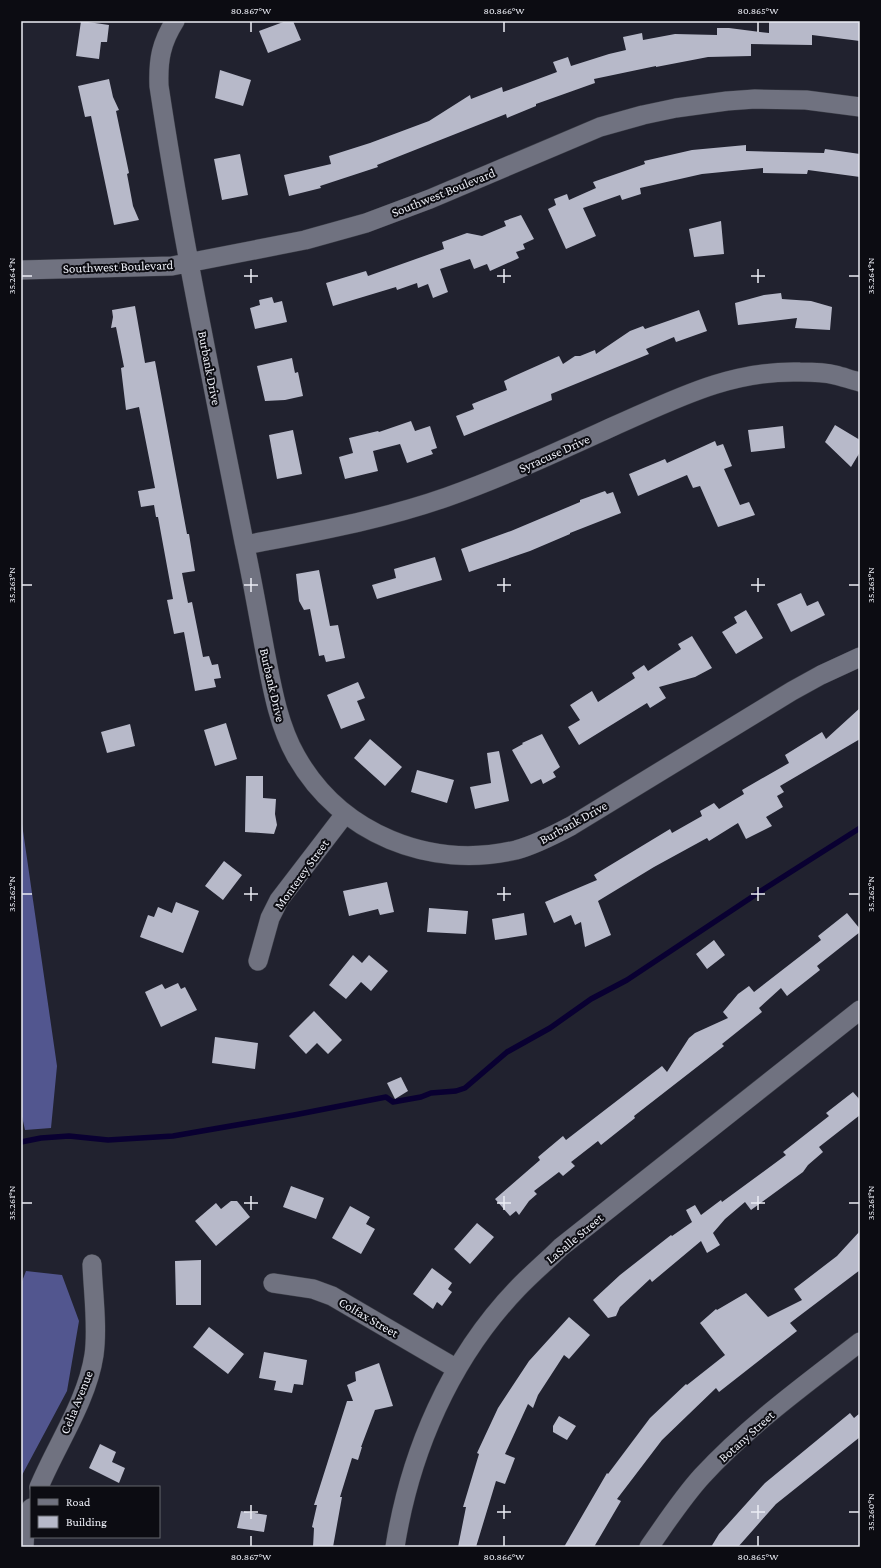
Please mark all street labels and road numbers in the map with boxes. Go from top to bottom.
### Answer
street label: Southwest Boulevard [389,165,497,220]
street label: Southwest Boulevard [63,257,174,276]
street label: Burbank Drive [195,330,224,407]
street label: Syracuse Drive [516,431,592,476]
street label: Burbank Drive [257,647,288,724]
street label: Burbank Drive [537,798,610,847]
street label: Monterey Street [271,836,332,912]
street label: LaSalle Street [543,1210,606,1267]
street label: Colfax Street [336,1294,402,1341]
street label: Celia Avenue [57,1368,96,1436]
street label: Botany Street [715,1407,778,1465]

